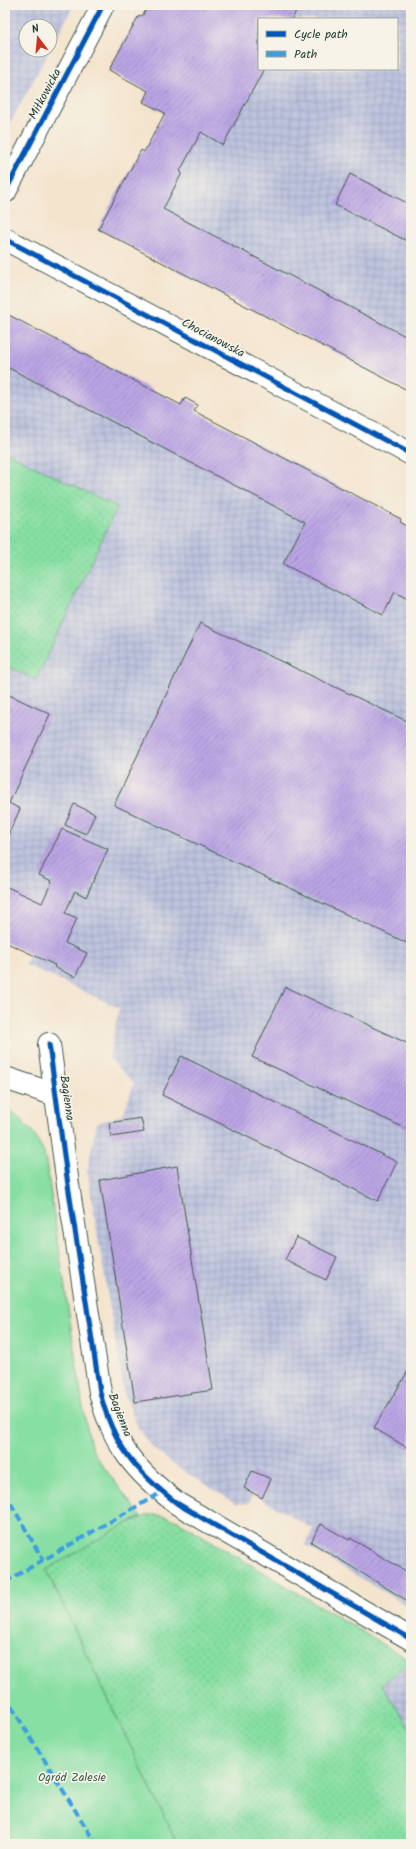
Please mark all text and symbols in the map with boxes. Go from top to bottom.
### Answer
north arrow [18,18,58,58]
legend [258,18,398,70]
text: N [30,20,41,39]
text: Cycle path [294,25,348,44]
text: Path [294,45,317,64]
street label: Miłkowicka [24,65,67,123]
street label: Chocianowska [178,313,248,363]
street label: Bagienna [54,1074,80,1122]
street label: Bagienna [103,1390,137,1440]
park label: Ogród Zalesie [38,1768,107,1787]

